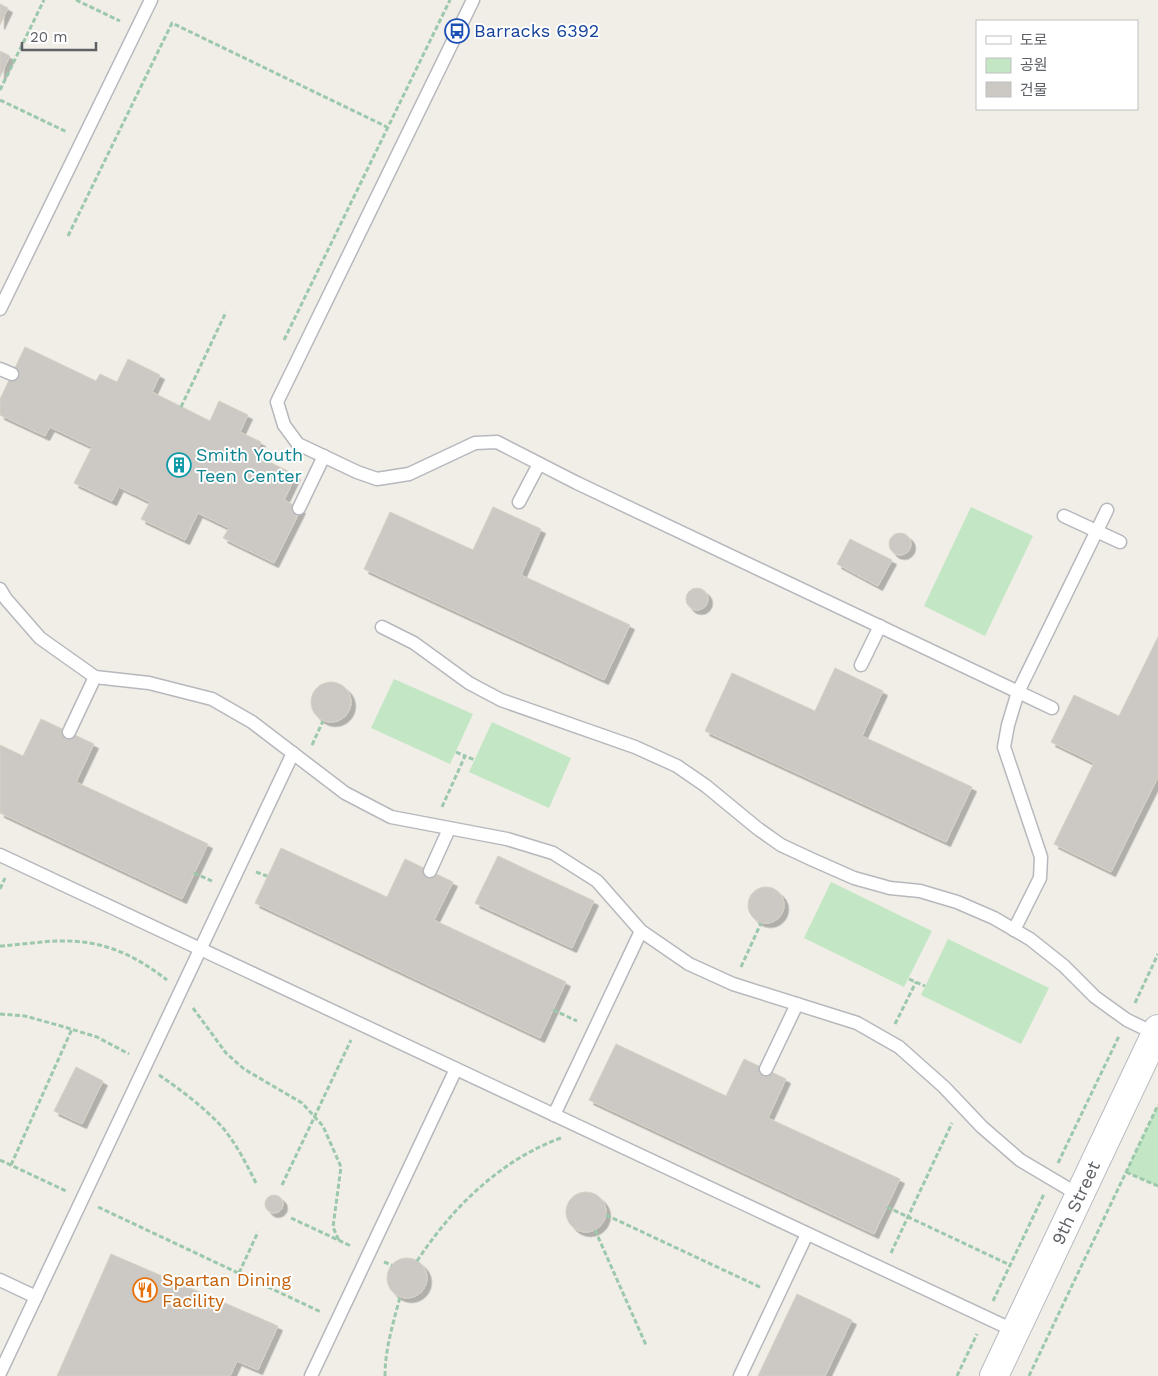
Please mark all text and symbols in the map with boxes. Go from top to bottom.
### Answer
bus stop icon: Barracks 6392 [444,18,470,44]
scale bar [22,20,96,52]
place label: Barracks 6392 [474,20,599,41]
legend [976,20,1138,110]
text: 20 m [30,28,68,46]
text: 도로 [1020,31,1048,49]
text: 공원 [1020,56,1048,74]
text: 건물 [1020,81,1048,99]
place label: Smith Youth Teen Center [196,444,303,486]
building icon: Smith Youth Teen Center [166,452,192,478]
street label: 9th Street [1047,1157,1104,1248]
place label: Spartan Dining Facility [162,1269,291,1311]
restaurant icon: Spartan Dining Facility [132,1277,158,1303]

